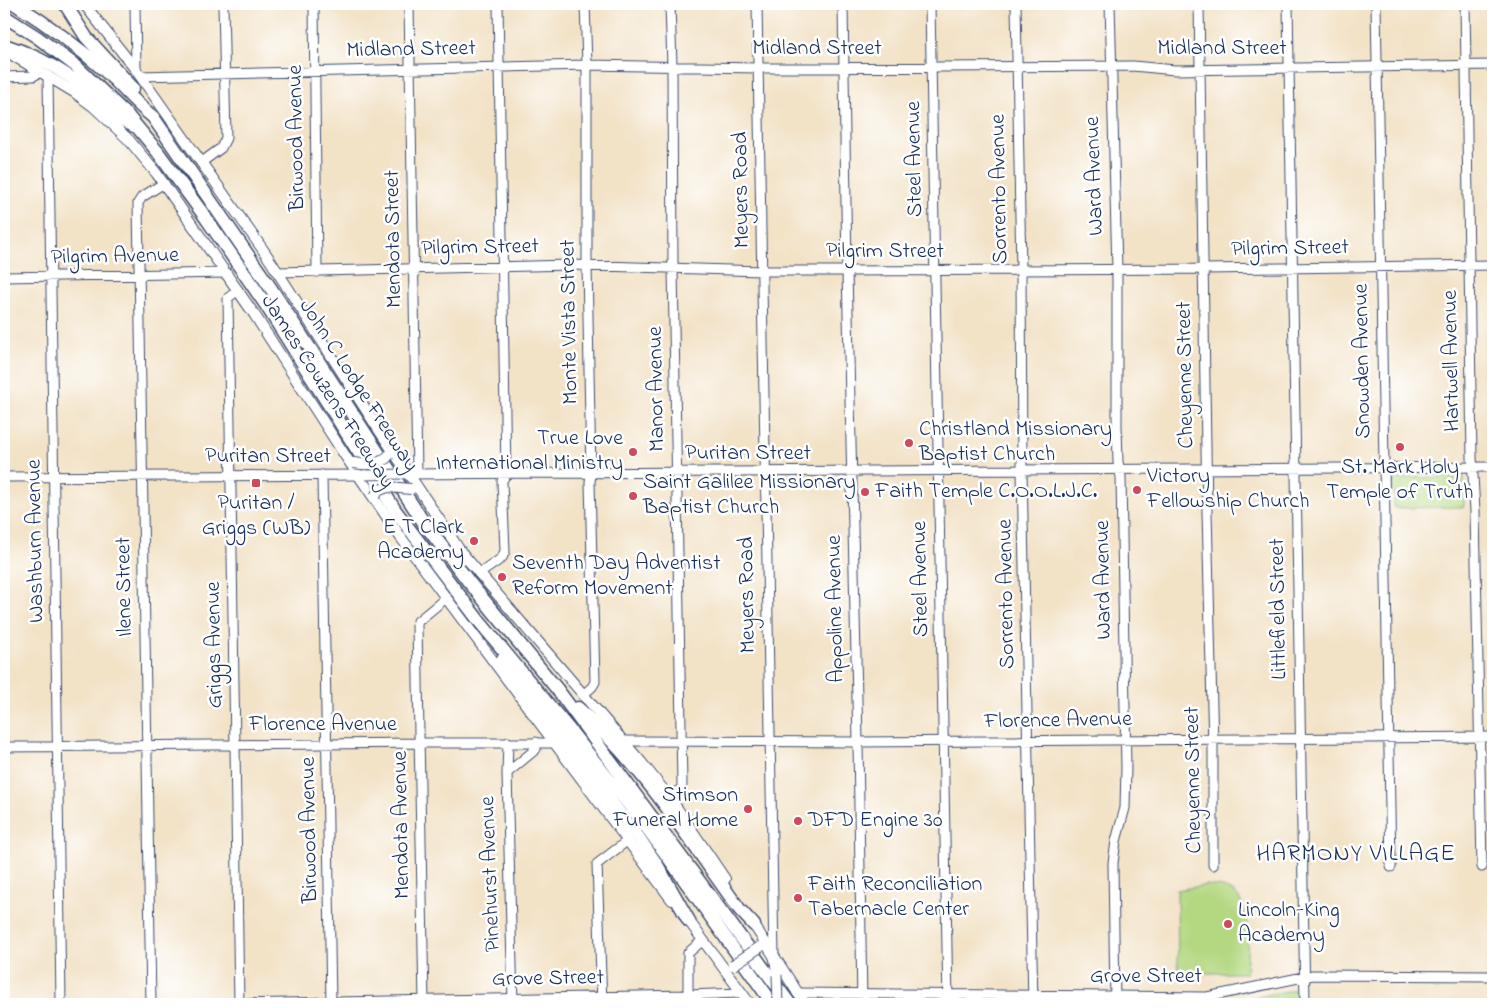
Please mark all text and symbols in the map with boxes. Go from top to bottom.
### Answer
street label: Midland Street [346,33,477,67]
street label: Midland Street [752,33,882,65]
street label: Midland Street [1157,33,1287,65]
street label: Birwood Avenue [280,64,314,212]
street label: Steel Avenue [898,100,932,217]
street label: Sorrento Avenue [983,114,1017,264]
street label: Ward Avenue [1077,116,1113,236]
street label: Meyers Road [725,131,760,249]
street label: Mendota Street [377,169,411,308]
street label: Pilgrim Street [421,231,540,266]
street label: Pilgrim Street [1231,232,1350,267]
street label: Pilgrim Street [826,236,944,269]
street label: Monte Vista Street [553,239,587,405]
street label: Pilgrim Avenue [51,240,179,275]
street label: Snowden Avenue [1346,283,1380,439]
street label: James Couzens Freeway [251,288,402,496]
street label: Hartwell Avenue [1435,290,1469,432]
street label: John C Lodge Freeway [289,293,426,479]
street label: Cheyenne Street [1169,301,1204,449]
street label: Manor Avenue [640,326,674,452]
place label: Christland Missionary Baptist Church [918,414,1112,471]
place label: True Love International Ministry [436,423,623,481]
marker: Christland Missionary Baptist Church [903,437,915,449]
street label: Puritan Street [685,438,811,470]
street label: Puritan Street [205,441,331,473]
marker: St. Mark Holy Temple of Truth [1394,441,1406,453]
marker: True Love International Ministry [627,446,639,458]
place label: St. Mark Holy Temple of Truth [1327,452,1473,509]
street label: Washburn Avenue [19,459,53,623]
place label: Victory Fellowship Church [1146,461,1310,518]
place label: Saint Galilee Missionary Baptist Church [642,467,856,524]
place label: Faith Temple C.O.O.L.J.C. [874,476,1097,508]
marker: Puritan / Griggs (WB) [250,477,262,489]
marker: Victory Fellowship Church [1131,484,1143,496]
marker: Faith Temple C.O.O.L.J.C. [859,486,871,498]
place label: Puritan / Griggs (WB) [202,488,310,546]
marker: Saint Galilee Missionary Baptist Church [627,490,639,502]
place label: E T Clark Academy [377,512,464,570]
street label: Sorrento Avenue [990,519,1024,669]
street label: Steel Avenue [904,520,938,637]
street label: Ward Avenue [1087,520,1121,640]
marker: E T Clark Academy [468,535,480,547]
street label: Appoline Avenue [819,535,853,683]
street label: Ilene Street [108,536,142,637]
street label: Meyers Road [731,536,766,654]
street label: Littlefield Street [1262,537,1296,680]
place label: Seventh Day Adventist Reform Movement [512,548,721,605]
marker: Seventh Day Adventist Reform Movement [496,571,508,583]
street label: Griggs Avenue [198,581,233,709]
street label: Florence Avenue [983,704,1132,738]
street label: Cheyenne Street [1177,706,1212,854]
street label: Florence Avenue [248,709,397,741]
street label: Mendota Avenue [385,750,419,899]
street label: Birwood Avenue [293,756,327,904]
place label: Stimson Funeral Home [612,780,738,837]
street label: Pinehurst Avenue [472,795,510,952]
marker: Stimson Funeral Home [742,803,754,815]
place label: DFD Engine 30 [807,805,942,838]
marker: DFD Engine 30 [792,815,804,827]
district label: HARMONY VILLAGE [1256,837,1456,872]
place label: Faith Reconciliation Tabernacle Center [807,869,982,926]
marker: Faith Reconciliation Tabernacle Center [792,892,804,904]
place label: Lincoln-King Academy [1238,895,1340,953]
marker: Lincoln-King Academy [1222,918,1234,930]
street label: Grove Street [1090,961,1203,993]
street label: Grove Street [492,962,605,996]

